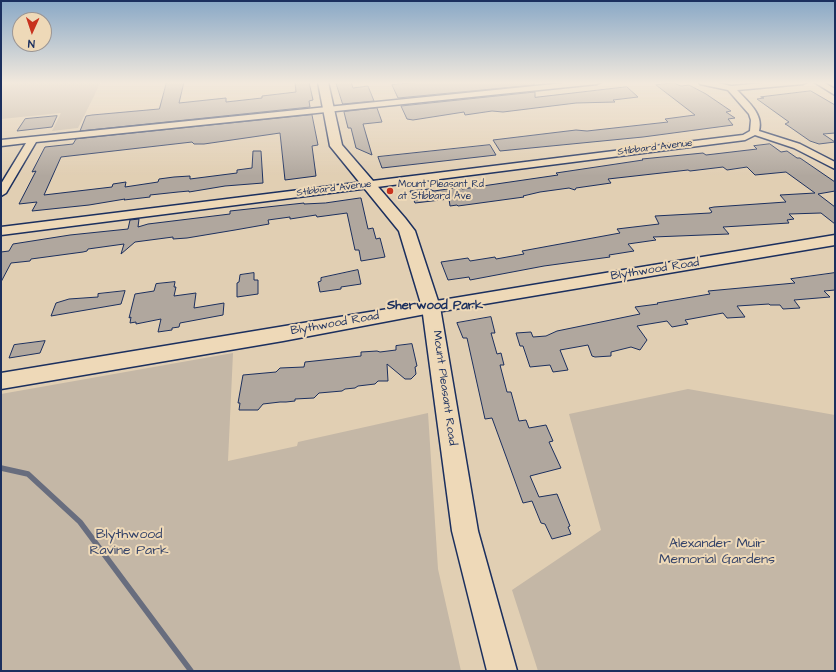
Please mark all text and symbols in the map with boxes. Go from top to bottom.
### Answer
north arrow [12,12,52,52]
text: N [28,36,35,51]
street label: Stibbard Avenue [617,137,693,159]
street label: Stibbard Avenue [296,178,372,200]
place label: Mount Pleasant Rd at Stibbard Ave [398,179,484,202]
marker: Mount Pleasant Rd at Stibbard Ave [385,186,395,196]
street label: Blythwood Road [610,256,700,284]
district label: Sherwood Park [387,298,483,314]
street label: Blythwood Road [290,309,380,339]
street label: Mount Pleasant Road [429,330,459,446]
park label: Blythwood Ravine Park [89,527,169,560]
park label: Alexander Muir Memorial Gardens [659,536,775,568]

